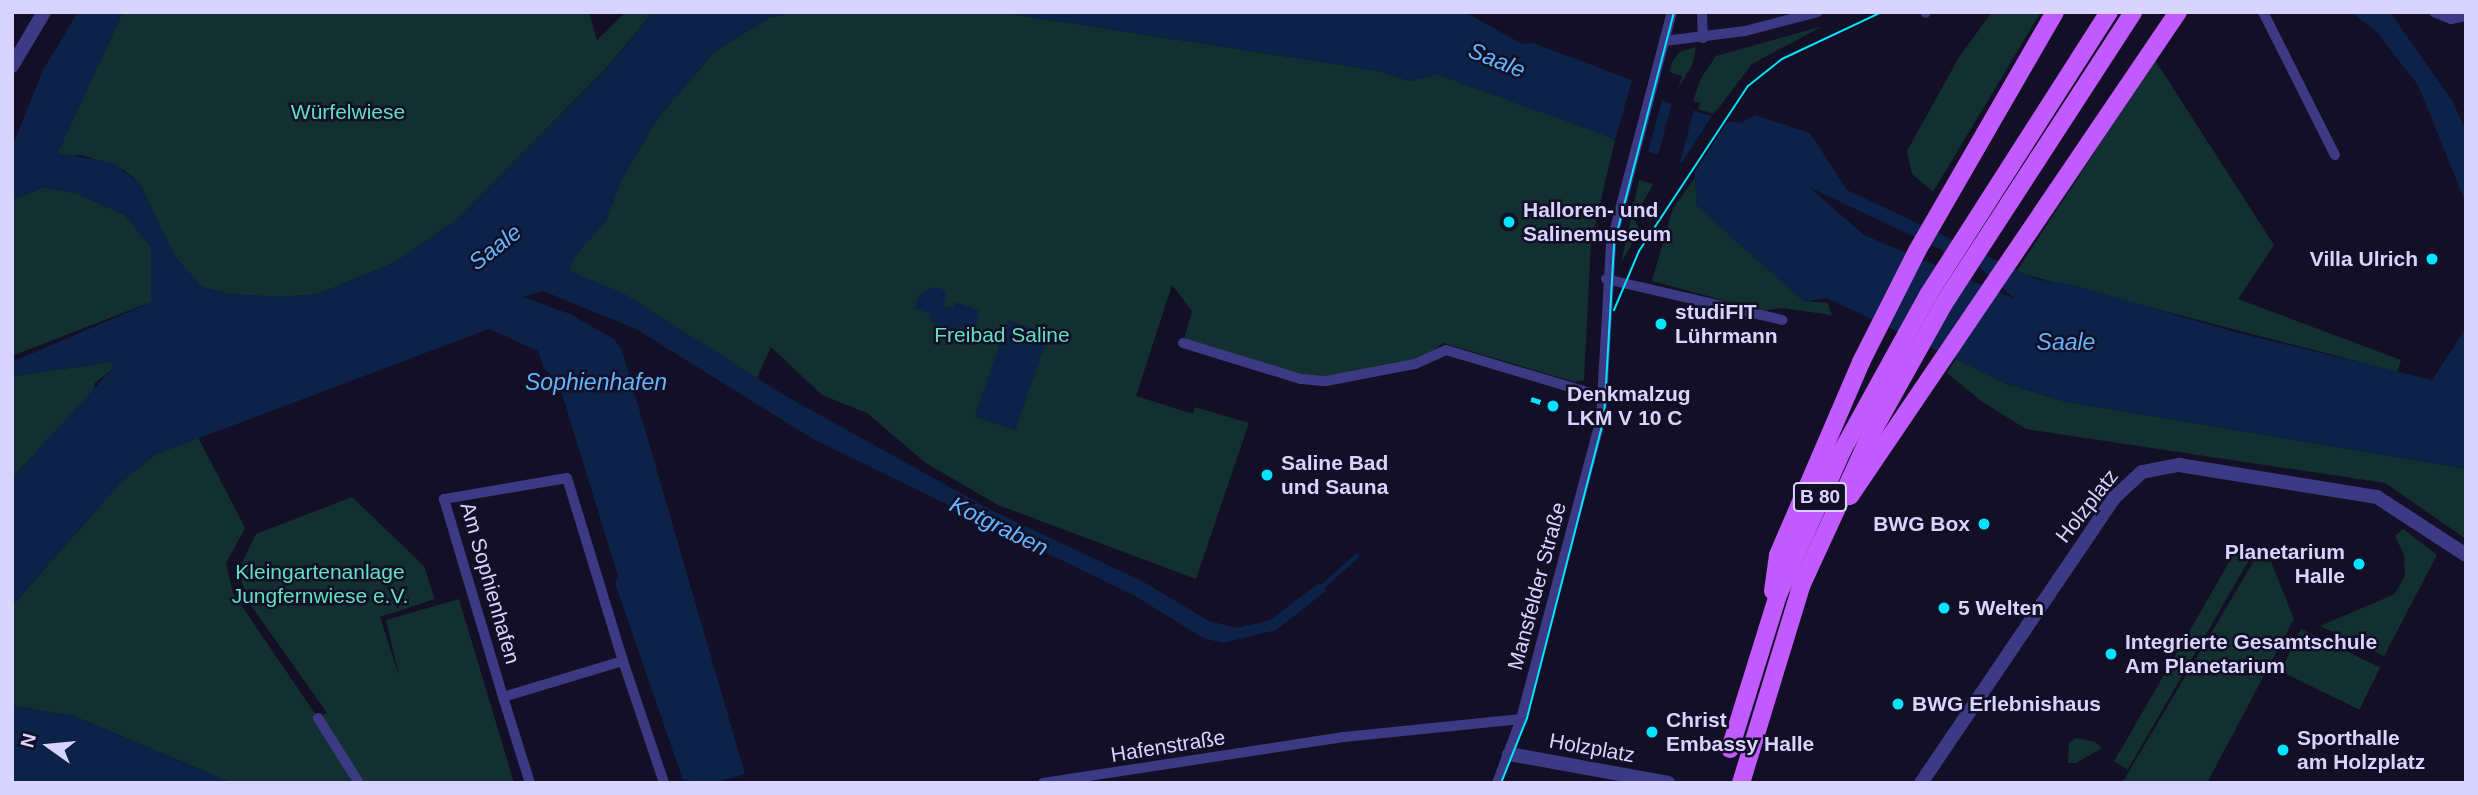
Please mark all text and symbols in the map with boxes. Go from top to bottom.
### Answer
water label: Saale [1465,36,1529,84]
park label: Würfelwiese [291,99,405,125]
place label: Halloren- und Salinemuseum [1523,197,1671,247]
marker: Halloren- und Salinemuseum [1501,214,1517,230]
water label: Saale [463,218,527,276]
place label: Villa Ulrich [2310,246,2418,272]
marker: Villa Ulrich [2424,251,2440,267]
place label: studiFIT Lührmann [1675,299,1778,349]
marker: studiFIT Lührmann [1653,316,1669,332]
park label: Freibad Saline [934,322,1070,348]
water label: Saale [2037,328,2095,356]
water label: Sophienhafen [525,368,667,396]
place label: Denkmalzug LKM V 10 C [1567,381,1691,431]
marker: Denkmalzug LKM V 10 C [1545,398,1561,414]
place label: Saline Bad und Sauna [1281,450,1388,500]
street label: Holzplatz [2050,464,2124,548]
marker: Saline Bad und Sauna [1259,467,1275,483]
road number: B 80 [1792,482,1848,512]
water label: Kotgraben [945,490,1053,562]
street label: Am Sophienhafen [455,499,525,667]
street label: Mansfelder Straße [1502,499,1572,673]
place label: BWG Box [1873,511,1970,537]
marker: BWG Box [1976,516,1992,532]
place label: Planetarium Halle [2225,539,2345,589]
marker: Planetarium Halle [2351,556,2367,572]
park label: Kleingartenanlage Jungfernwiese e.V. [232,559,408,609]
place label: 5 Welten [1958,595,2044,621]
marker: 5 Welten [1936,600,1952,616]
place label: Integrierte Gesamtschule Am Planetarium [2125,629,2377,679]
marker: Integrierte Gesamtschule Am Planetarium [2103,646,2119,662]
place label: BWG Erlebnishaus [1912,691,2101,717]
marker: BWG Erlebnishaus [1890,696,1906,712]
place label: Christ Embassy Halle [1666,707,1814,757]
north arrow [14,711,84,781]
marker: Christ Embassy Halle [1644,724,1660,740]
street label: Hafenstraße [1109,725,1227,767]
place label: Sporthalle am Holzplatz [2297,725,2425,775]
street label: Holzplatz [1547,728,1637,768]
text: N [16,731,40,750]
marker: Sporthalle am Holzplatz [2275,742,2291,758]

